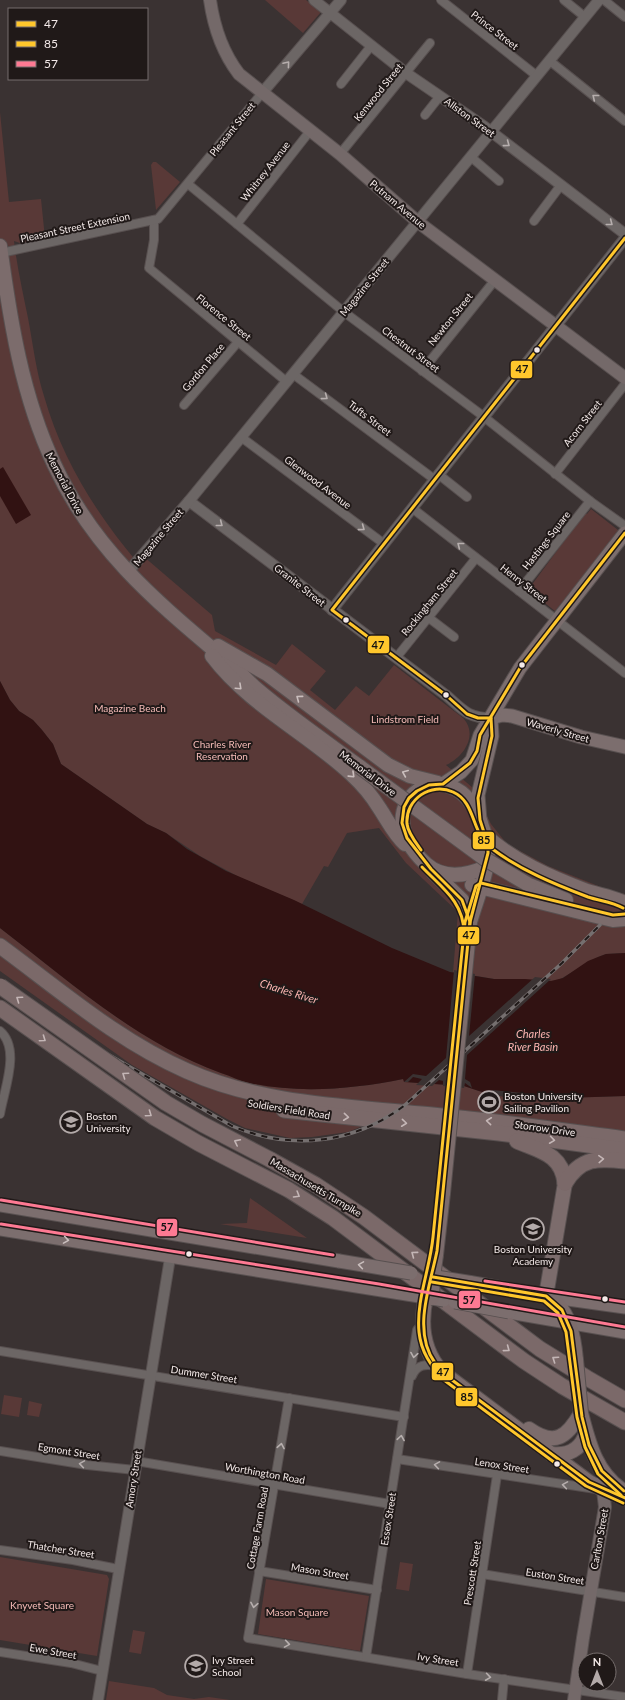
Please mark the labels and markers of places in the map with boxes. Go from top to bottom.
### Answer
unlabelled marker [532,345,542,355]
unlabelled marker [341,615,351,625]
unlabelled marker [517,660,527,670]
unlabelled marker [441,690,451,700]
sports icon: Boston University Sailing Pavilion [476,1089,502,1115]
place label: Boston University Sailing Pavilion [504,1090,583,1114]
school or university icon: Boston University [58,1109,84,1135]
place label: Boston University [86,1110,131,1134]
school or university icon: Boston University Academy [520,1216,546,1242]
place label: Boston University Academy [494,1243,573,1267]
unlabelled marker [184,1249,194,1259]
unlabelled marker [600,1294,610,1304]
unlabelled marker [552,1459,562,1469]
school or university icon: Ivy Street School [183,1653,209,1679]
place label: Ivy Street School [212,1654,254,1678]

